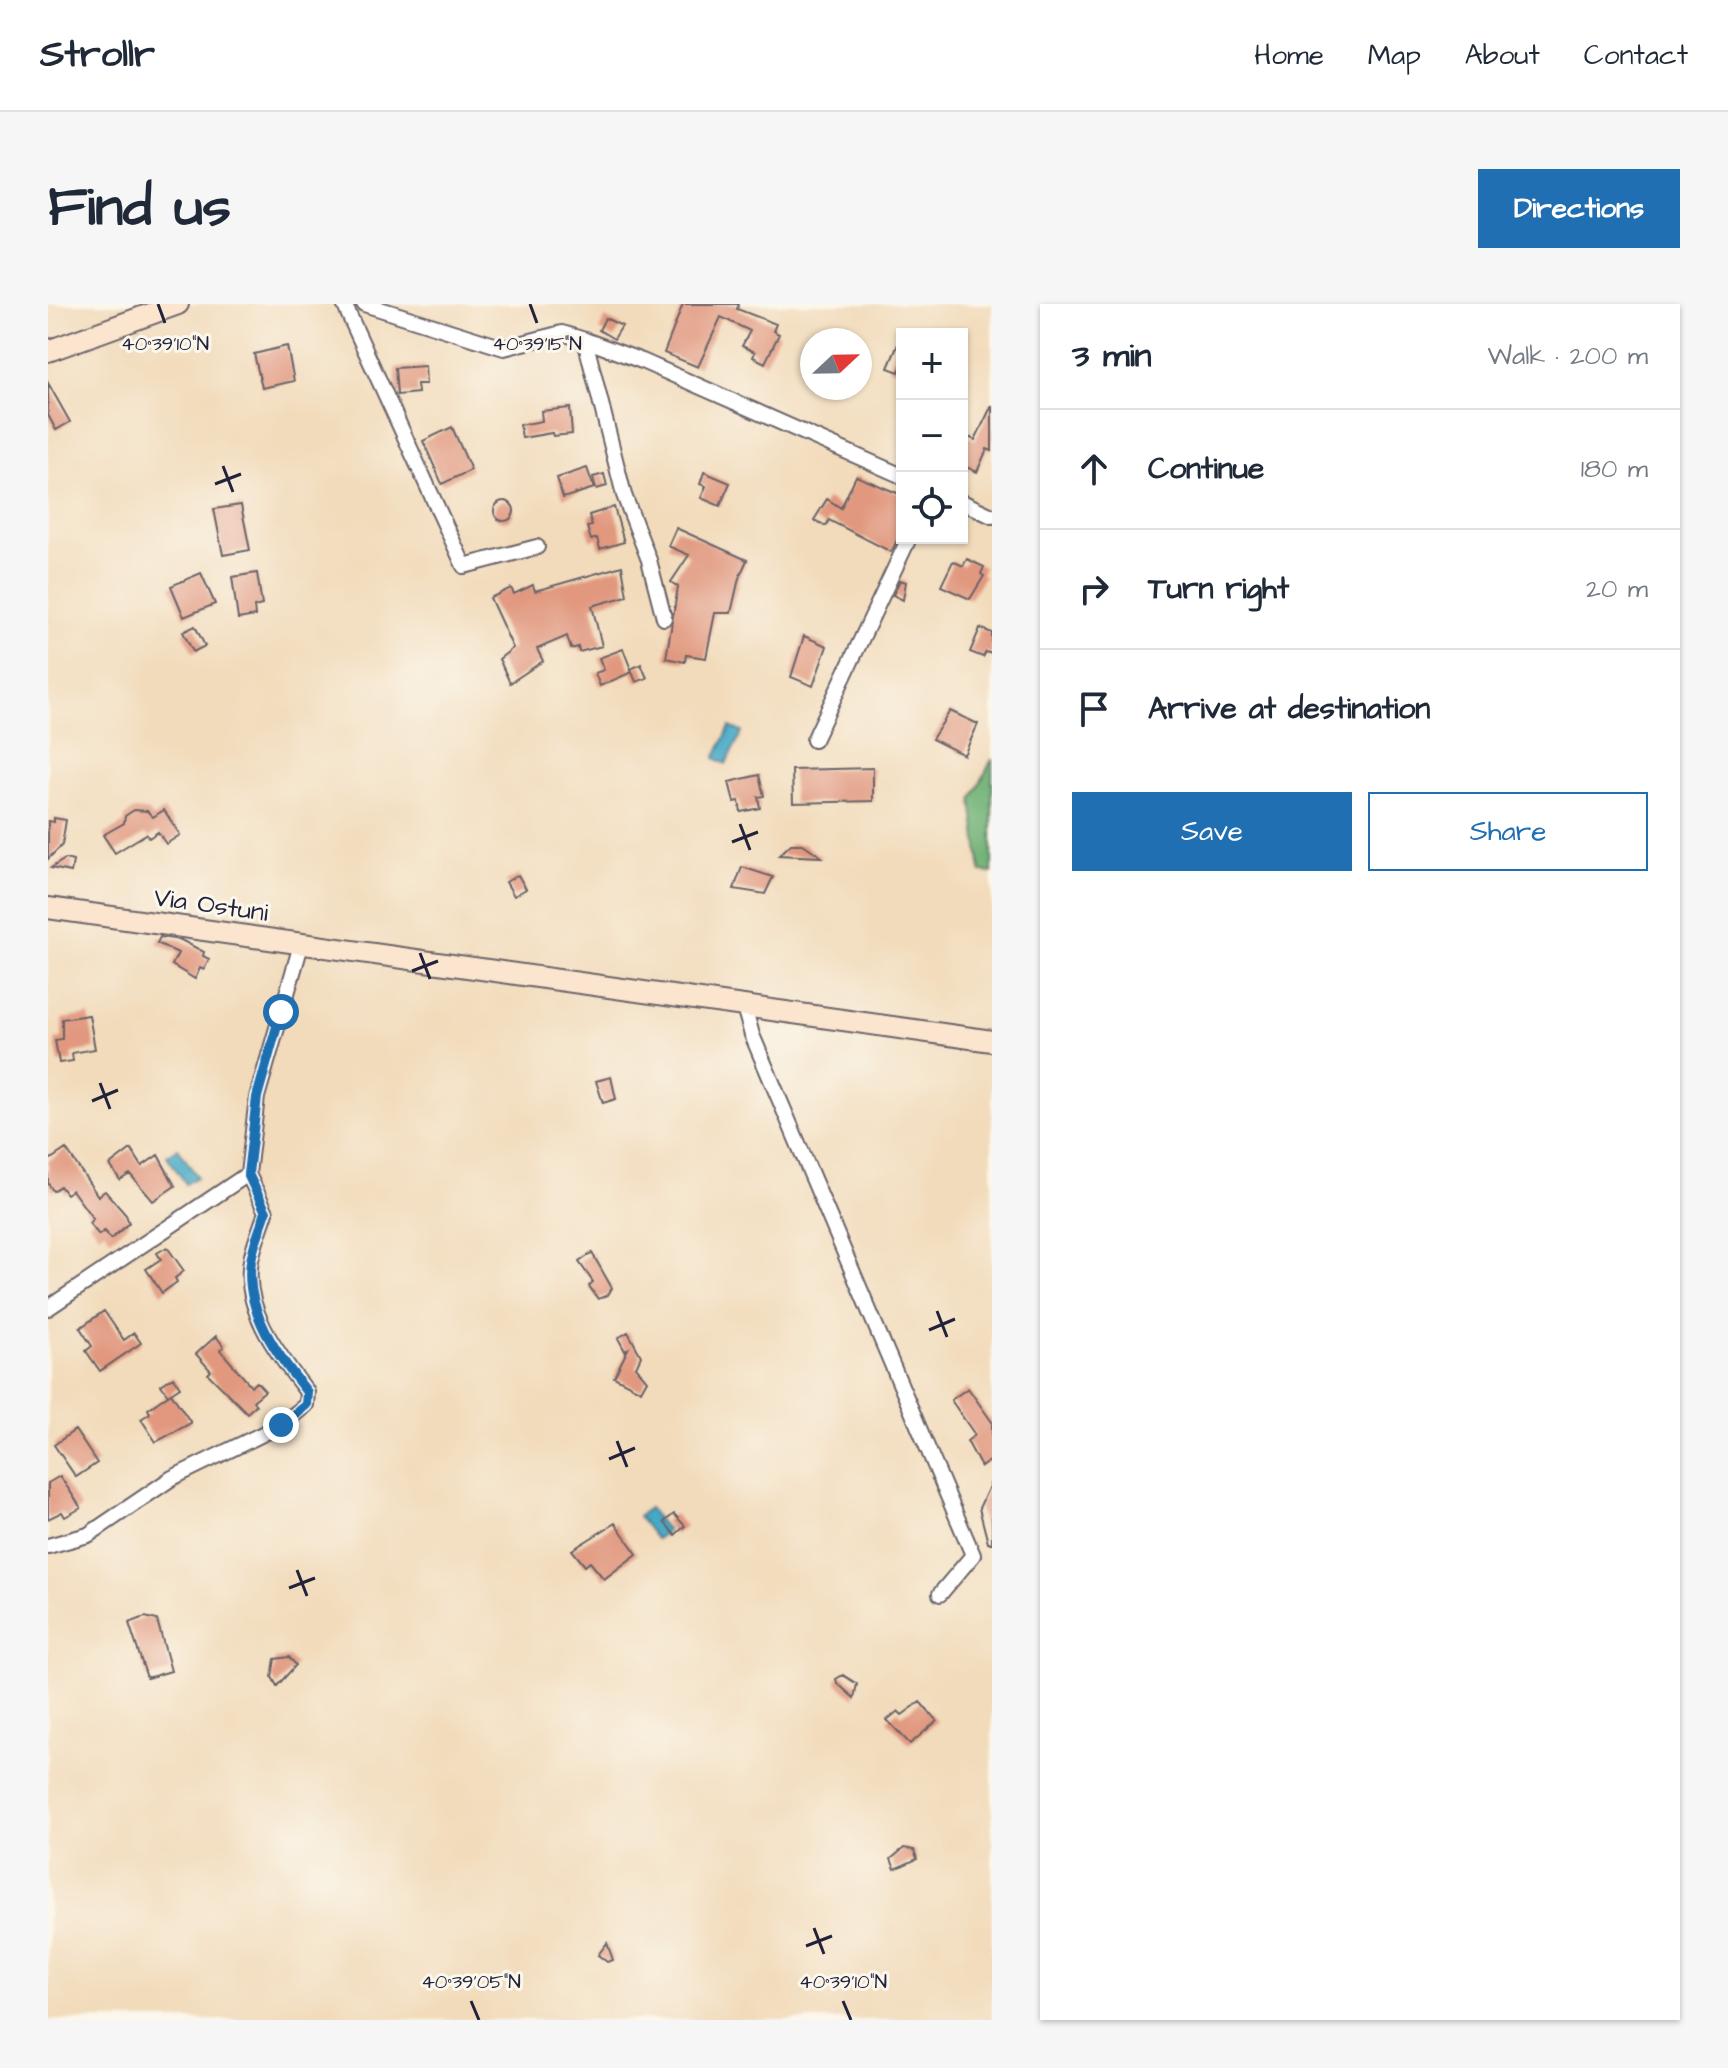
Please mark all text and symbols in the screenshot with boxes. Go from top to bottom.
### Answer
text: Strollr [40,29,155,81]
text: Home [1254,36,1324,75]
text: Map [1368,36,1421,75]
text: About [1465,36,1540,75]
text: Contact [1584,36,1688,75]
text: Find us [48,169,231,247]
button: Directions [1478,169,1680,248]
north arrow [800,328,872,400]
map controls [896,328,968,544]
button: + [896,328,968,400]
text: 40°39'10"N [121,330,209,358]
text: 40°39'15"N [492,330,582,358]
text: 3 min [1072,332,1152,380]
text: Walk · 200 m [1487,338,1648,374]
button: − [896,400,968,472]
icon: ahead [1072,447,1116,491]
text: Continue [1148,448,1264,490]
text: 180 m [1581,451,1648,487]
button: locate [896,472,968,544]
icon: right [1072,567,1116,611]
text: Turn right [1148,568,1289,610]
text: 20 m [1586,571,1648,607]
icon: arrive [1072,687,1116,731]
text: Arrive at destination [1148,688,1430,730]
button: Save [1072,792,1352,871]
button: Share [1368,792,1648,871]
street label: Via Ostuni [152,879,271,931]
route start [263,994,299,1030]
route end [263,1407,299,1443]
text: 40°39'05"N [421,1968,521,1996]
text: 40°39'10"N [799,1968,887,1996]

